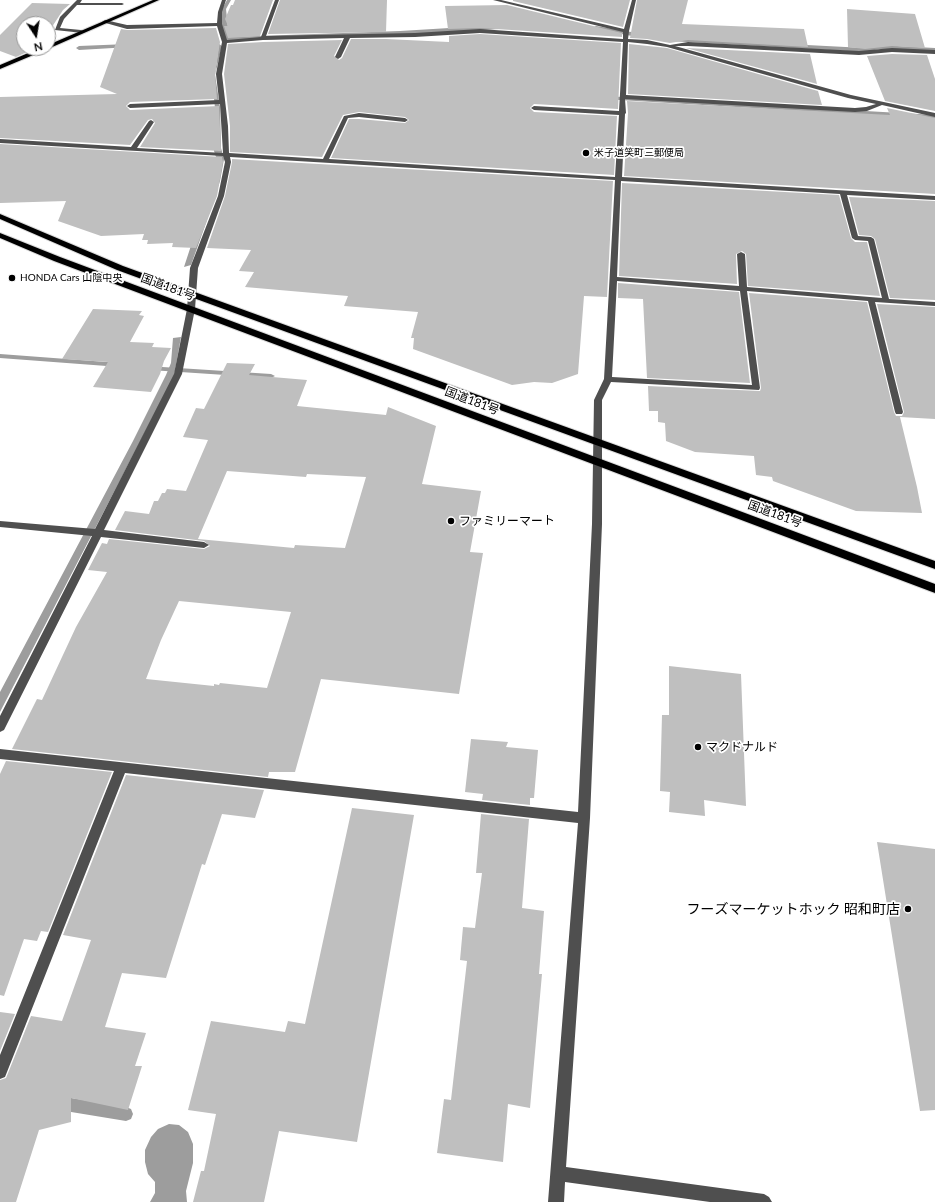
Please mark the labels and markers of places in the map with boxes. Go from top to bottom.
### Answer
place label: 米子道笑町三郵便局 [594,147,684,159]
marker: 米子道笑町三郵便局 [581,148,591,158]
place label: HONDA Cars 山陰中央 [20,272,122,284]
marker: HONDA Cars 山陰中央 [7,273,17,283]
place label: ファミリーマート [459,514,555,528]
marker: ファミリーマート [446,516,456,526]
place label: マクドナルド [706,740,778,754]
marker: マクドナルド [693,742,703,752]
place label: フーズマーケットホック 昭和町店 [686,901,900,917]
marker: フーズマーケットホック 昭和町店 [903,904,913,914]

